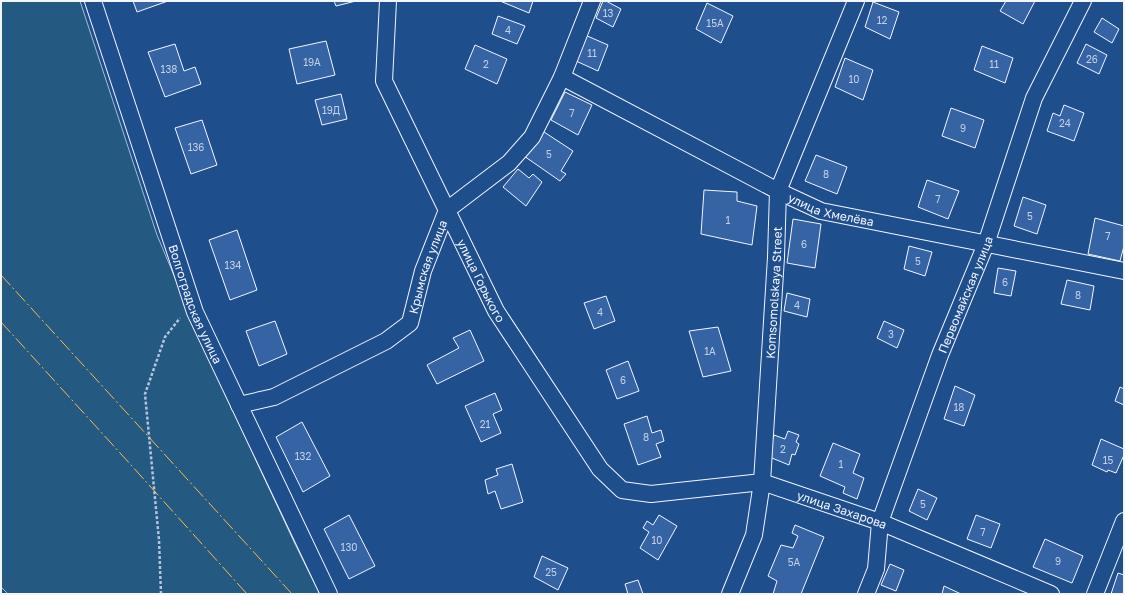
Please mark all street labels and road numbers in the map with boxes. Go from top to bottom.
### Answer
street label: улица Хмелёва [786,189,875,229]
street label: Крымская улица [405,218,450,315]
street label: Komsomolskaya Street [762,226,784,359]
street label: Первомайская улица [934,234,996,355]
street label: улица Горького [454,236,509,325]
street label: Волгоградская улица [166,242,226,366]
street label: улица Захарова [795,487,889,532]

